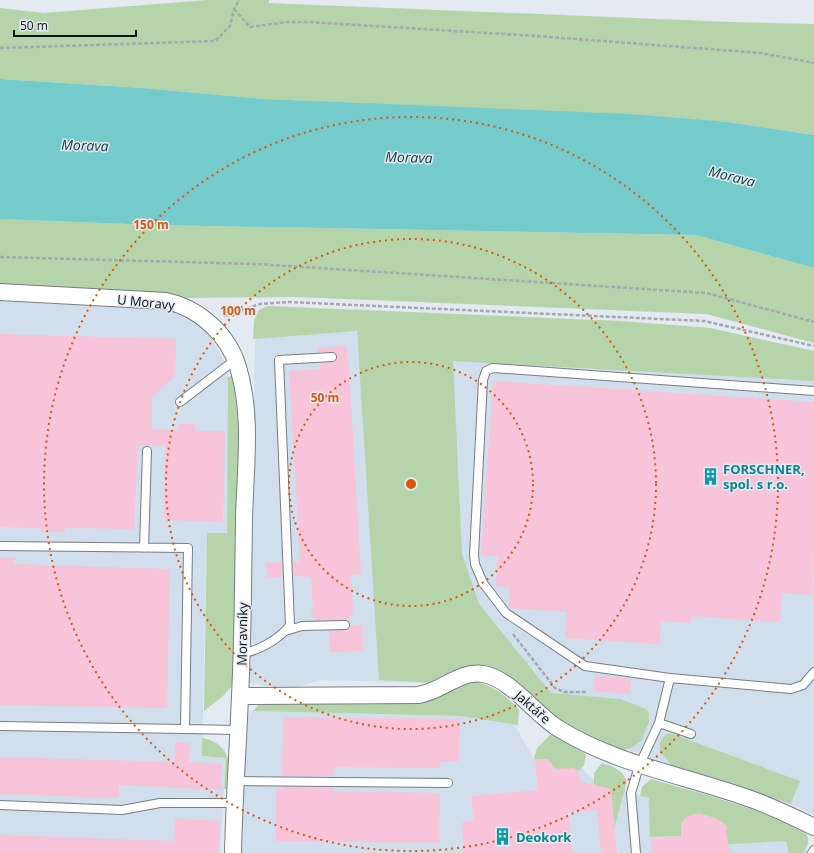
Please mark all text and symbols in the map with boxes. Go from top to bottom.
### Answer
scale bar [14,12,136,38]
text: 50 m [20,17,48,34]
water label: Morava [61,135,109,155]
water label: Morava [385,147,433,167]
water label: Morava [707,161,757,191]
text: 150 m [133,216,169,233]
street label: U Moravy [116,290,176,314]
text: 100 m [220,302,256,319]
text: 50 m [311,389,339,406]
place label: FORSCHNER, spol. s r.o. [723,460,805,493]
building icon: FORSCHNER, spol. s r.o. [700,466,720,486]
centre of rings [404,477,418,491]
street label: Moravníky [232,602,252,666]
street label: Jaktáře [510,685,555,728]
building icon: Deokork [493,827,513,847]
place label: Deokork [516,828,572,846]

